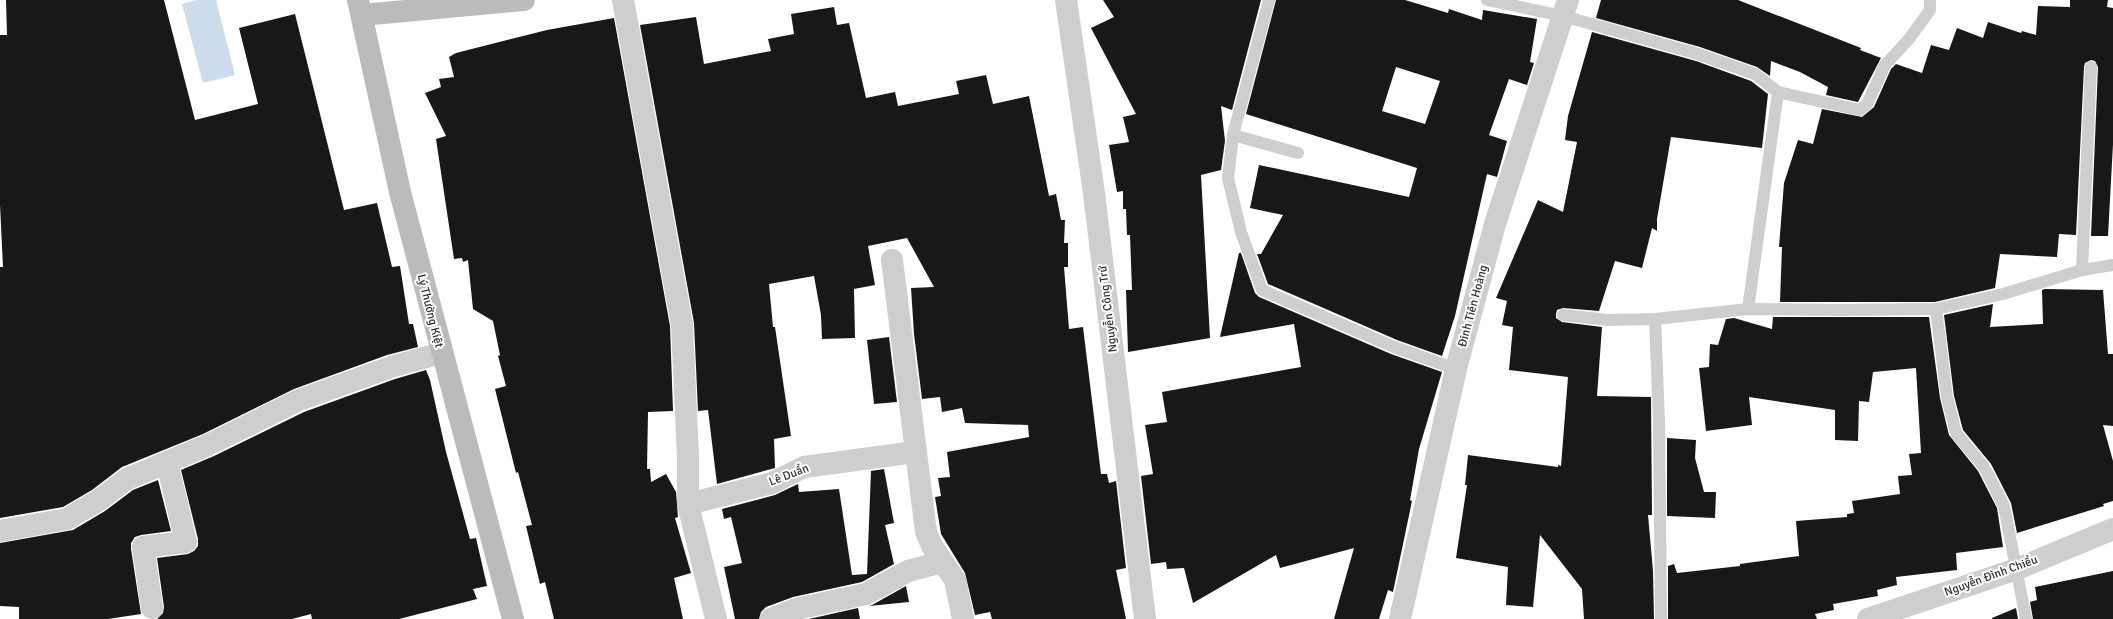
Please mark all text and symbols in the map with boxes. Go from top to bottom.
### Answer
street label: Đinh Tiên Hoàng [1455,263,1491,349]
street label: Nguyễn Công Trứ [1095,265,1121,353]
street label: Lý Thường Kiệt [414,273,446,349]
street label: Lê Duẩn [767,461,811,489]
street label: Nguyễn Đình Chiểu [1942,552,2040,600]

